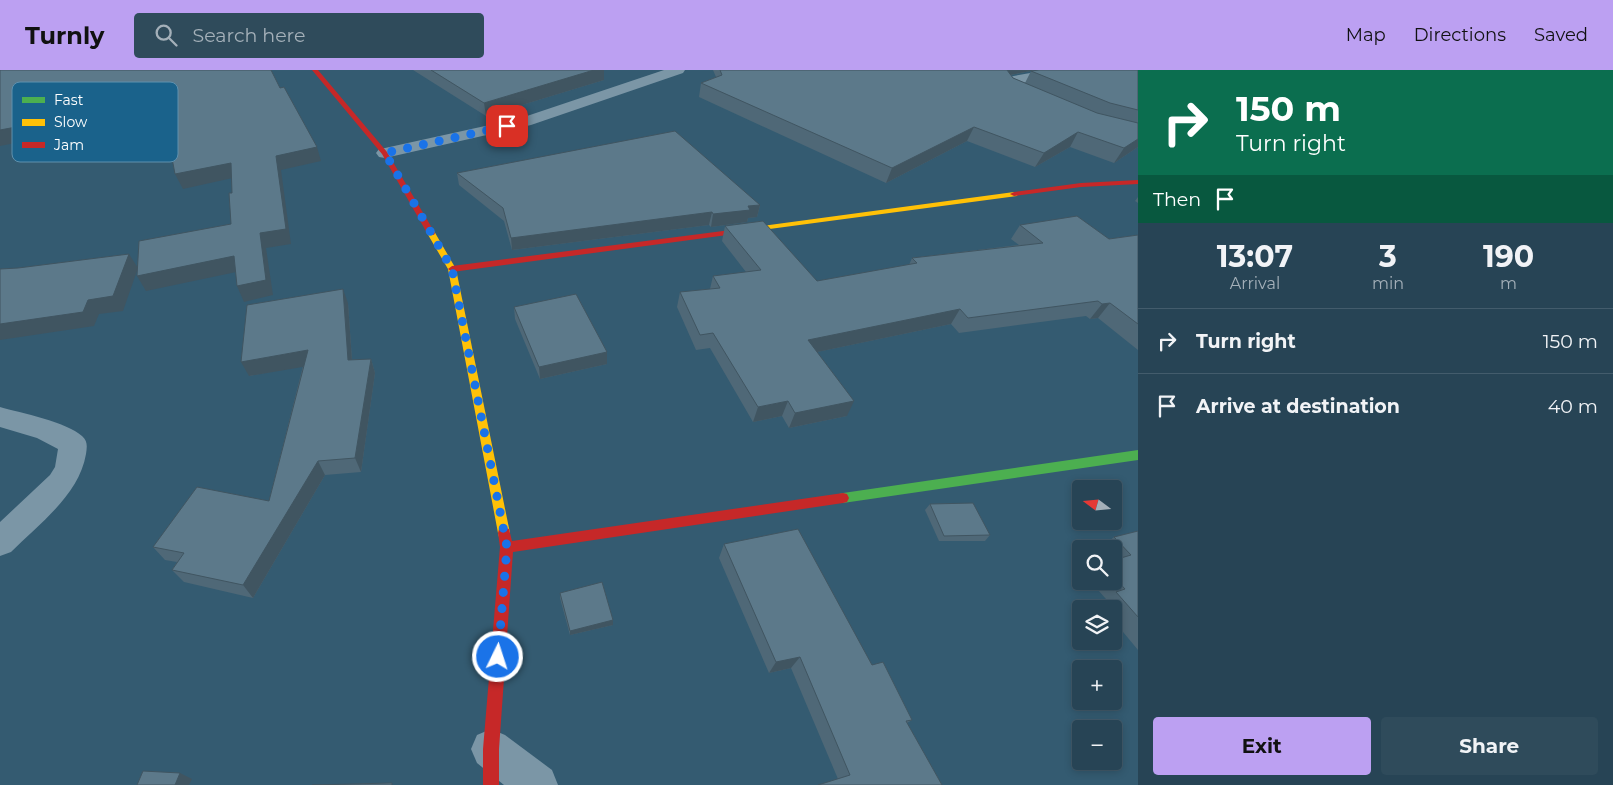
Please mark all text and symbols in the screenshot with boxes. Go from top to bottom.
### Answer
search box [134,13,484,58]
text: Turnly [25,21,104,50]
icon: search [152,21,180,49]
text: Search here [192,24,305,47]
text: Map [1346,24,1386,46]
text: Directions [1414,24,1506,46]
text: Saved [1534,24,1588,46]
legend [12,82,178,162]
text: 150 m [1236,87,1341,130]
icon: right [1153,90,1218,155]
text: Fast [54,91,84,109]
pin [486,105,528,147]
icon: arrive [493,112,521,140]
text: Slow [54,113,88,131]
text: Turn right [1236,130,1346,157]
text: Jam [53,136,84,154]
icon: arrive [1211,185,1239,213]
text: Then [1153,188,1201,211]
text: 13:07 [1217,238,1293,275]
text: 3 [1379,238,1397,275]
text: 190 [1483,238,1534,275]
text: Arrival [1230,274,1280,293]
text: min [1372,274,1404,293]
text: m [1500,274,1517,293]
icon: right [1153,327,1181,355]
text: Turn right [1196,330,1296,353]
text: 150 m [1543,330,1598,353]
icon: arrive [1153,392,1181,420]
text: Arrive at destination [1196,395,1400,418]
text: 40 m [1548,395,1598,418]
north arrow [1072,480,1122,530]
map controls [1072,480,1122,770]
button: search [1072,540,1122,590]
button: layers [1072,600,1122,650]
position arrow [471,630,523,682]
button: + [1072,660,1122,710]
button: Exit [1153,717,1371,775]
button: Share [1381,717,1598,775]
button: − [1072,720,1122,770]

